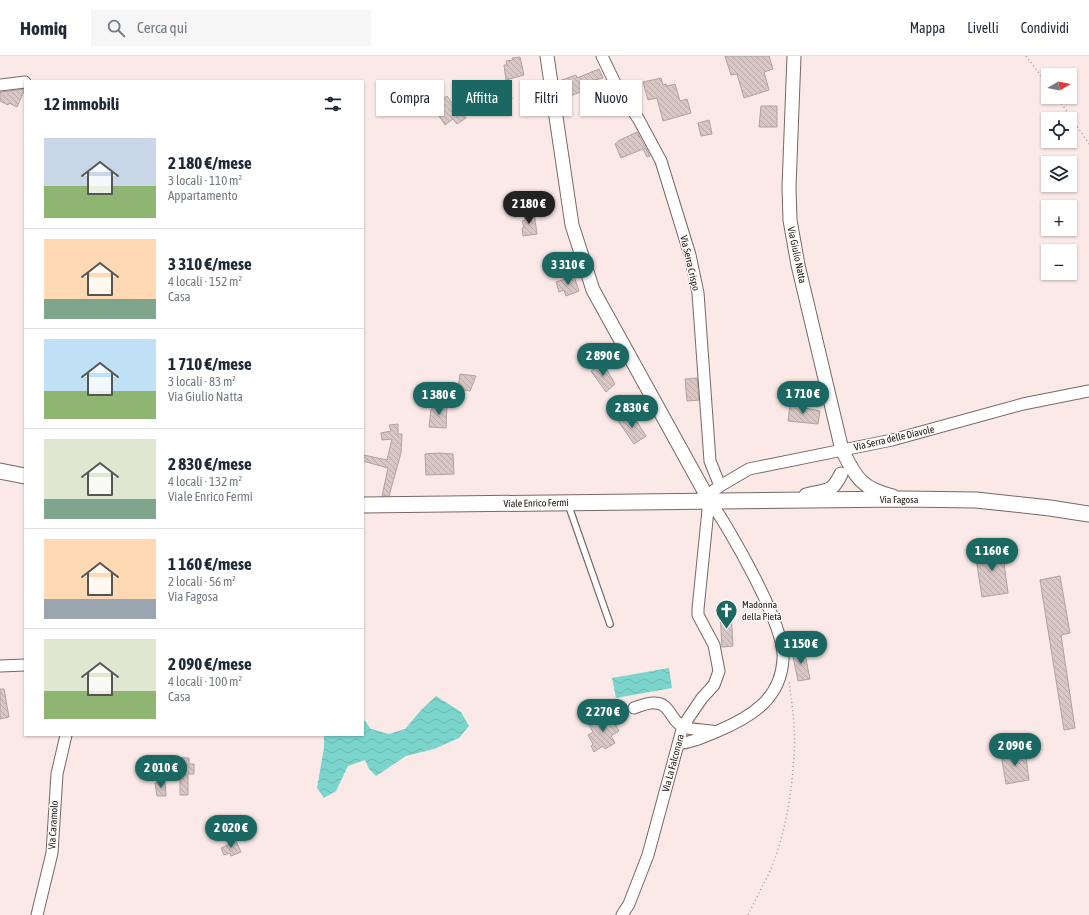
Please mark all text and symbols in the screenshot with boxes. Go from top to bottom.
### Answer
search box [91,10,371,46]
text: Homiq [20,17,67,39]
icon: search [105,17,127,39]
text: Cerca qui [137,19,187,36]
text: Mappa [910,20,945,36]
text: Livelli [967,20,999,36]
text: Condividi [1021,20,1069,36]
north arrow [1041,68,1077,104]
map controls [1041,68,1077,280]
chip: Compra [376,80,444,116]
chip: Affitta [452,80,512,116]
chip: Filtri [520,80,572,116]
chip: Nuovo [580,80,642,116]
icon: filters [322,93,344,115]
text: 12 immobili [44,94,119,114]
button: locate [1041,112,1077,148]
text: 2 180 €/mese [168,153,252,173]
icon: home [76,154,124,202]
button: layers [1041,156,1077,192]
text: 3 locali · 110 m² [168,173,242,188]
text: Appartamento [168,188,238,203]
pin: 2 180 € [492,191,566,225]
text: 2 180 € [512,196,546,211]
button: + [1041,200,1077,236]
street label: Via Giulio Natta [786,226,808,285]
street label: Via Serra Crispo [678,234,702,292]
button: − [1041,244,1077,280]
pin: 3 310 € [531,252,605,286]
text: 3 310 €/mese [168,254,252,274]
icon: home [76,255,124,303]
text: 3 310 € [551,257,585,272]
text: 4 locali · 152 m² [168,274,242,289]
text: Casa [168,289,191,304]
pin: 2 890 € [566,343,640,377]
text: 2 890 € [586,348,620,363]
text: 1 710 €/mese [168,354,252,374]
icon: home [76,355,124,403]
text: 3 locali · 83 m² [168,374,236,389]
pin: 1 710 € [766,381,840,415]
pin: 1 380 € [402,382,476,416]
text: 1 710 € [786,386,820,401]
text: 1 380 € [422,387,456,402]
text: Via Giulio Natta [168,389,243,404]
pin: 2 830 € [595,395,669,429]
text: 2 830 € [615,400,649,415]
street label: Via Serra delle Diavole [853,423,936,453]
text: 2 830 €/mese [168,454,252,474]
icon: home [76,455,124,503]
text: 4 locali · 132 m² [168,474,242,489]
text: Viale Enrico Fermi [168,489,253,504]
street label: Via Fagosa [880,494,919,505]
street label: Viale Enrico Fermi [503,497,569,509]
pin: 1 160 € [955,538,1029,572]
text: 1 160 € [975,543,1009,558]
text: 1 160 €/mese [168,554,252,574]
icon: home [76,555,124,603]
text: 2 locali · 56 m² [168,574,236,589]
text: Via Fagosa [168,589,218,604]
church icon: Madonna della Pietà [713,597,739,630]
place label: Madonna della Pietà [742,599,782,622]
pin: 1 150 € [764,631,838,665]
text: 1 150 € [784,636,818,651]
text: 2 090 €/mese [168,654,252,674]
icon: home [76,655,124,703]
text: 4 locali · 100 m² [168,674,242,689]
text: Casa [168,689,191,704]
pin: 2 270 € [566,699,640,733]
text: 2 270 € [586,704,620,719]
street label: Via La Falconara [660,733,686,793]
pin: 2 090 € [978,733,1052,767]
text: 2 090 € [998,738,1032,753]
pin: 2 010 € [124,755,198,789]
text: 2 010 € [144,760,178,775]
street label: Via Caramolo [46,800,60,850]
pin: 2 020 € [194,815,268,849]
text: 2 020 € [214,820,248,835]

